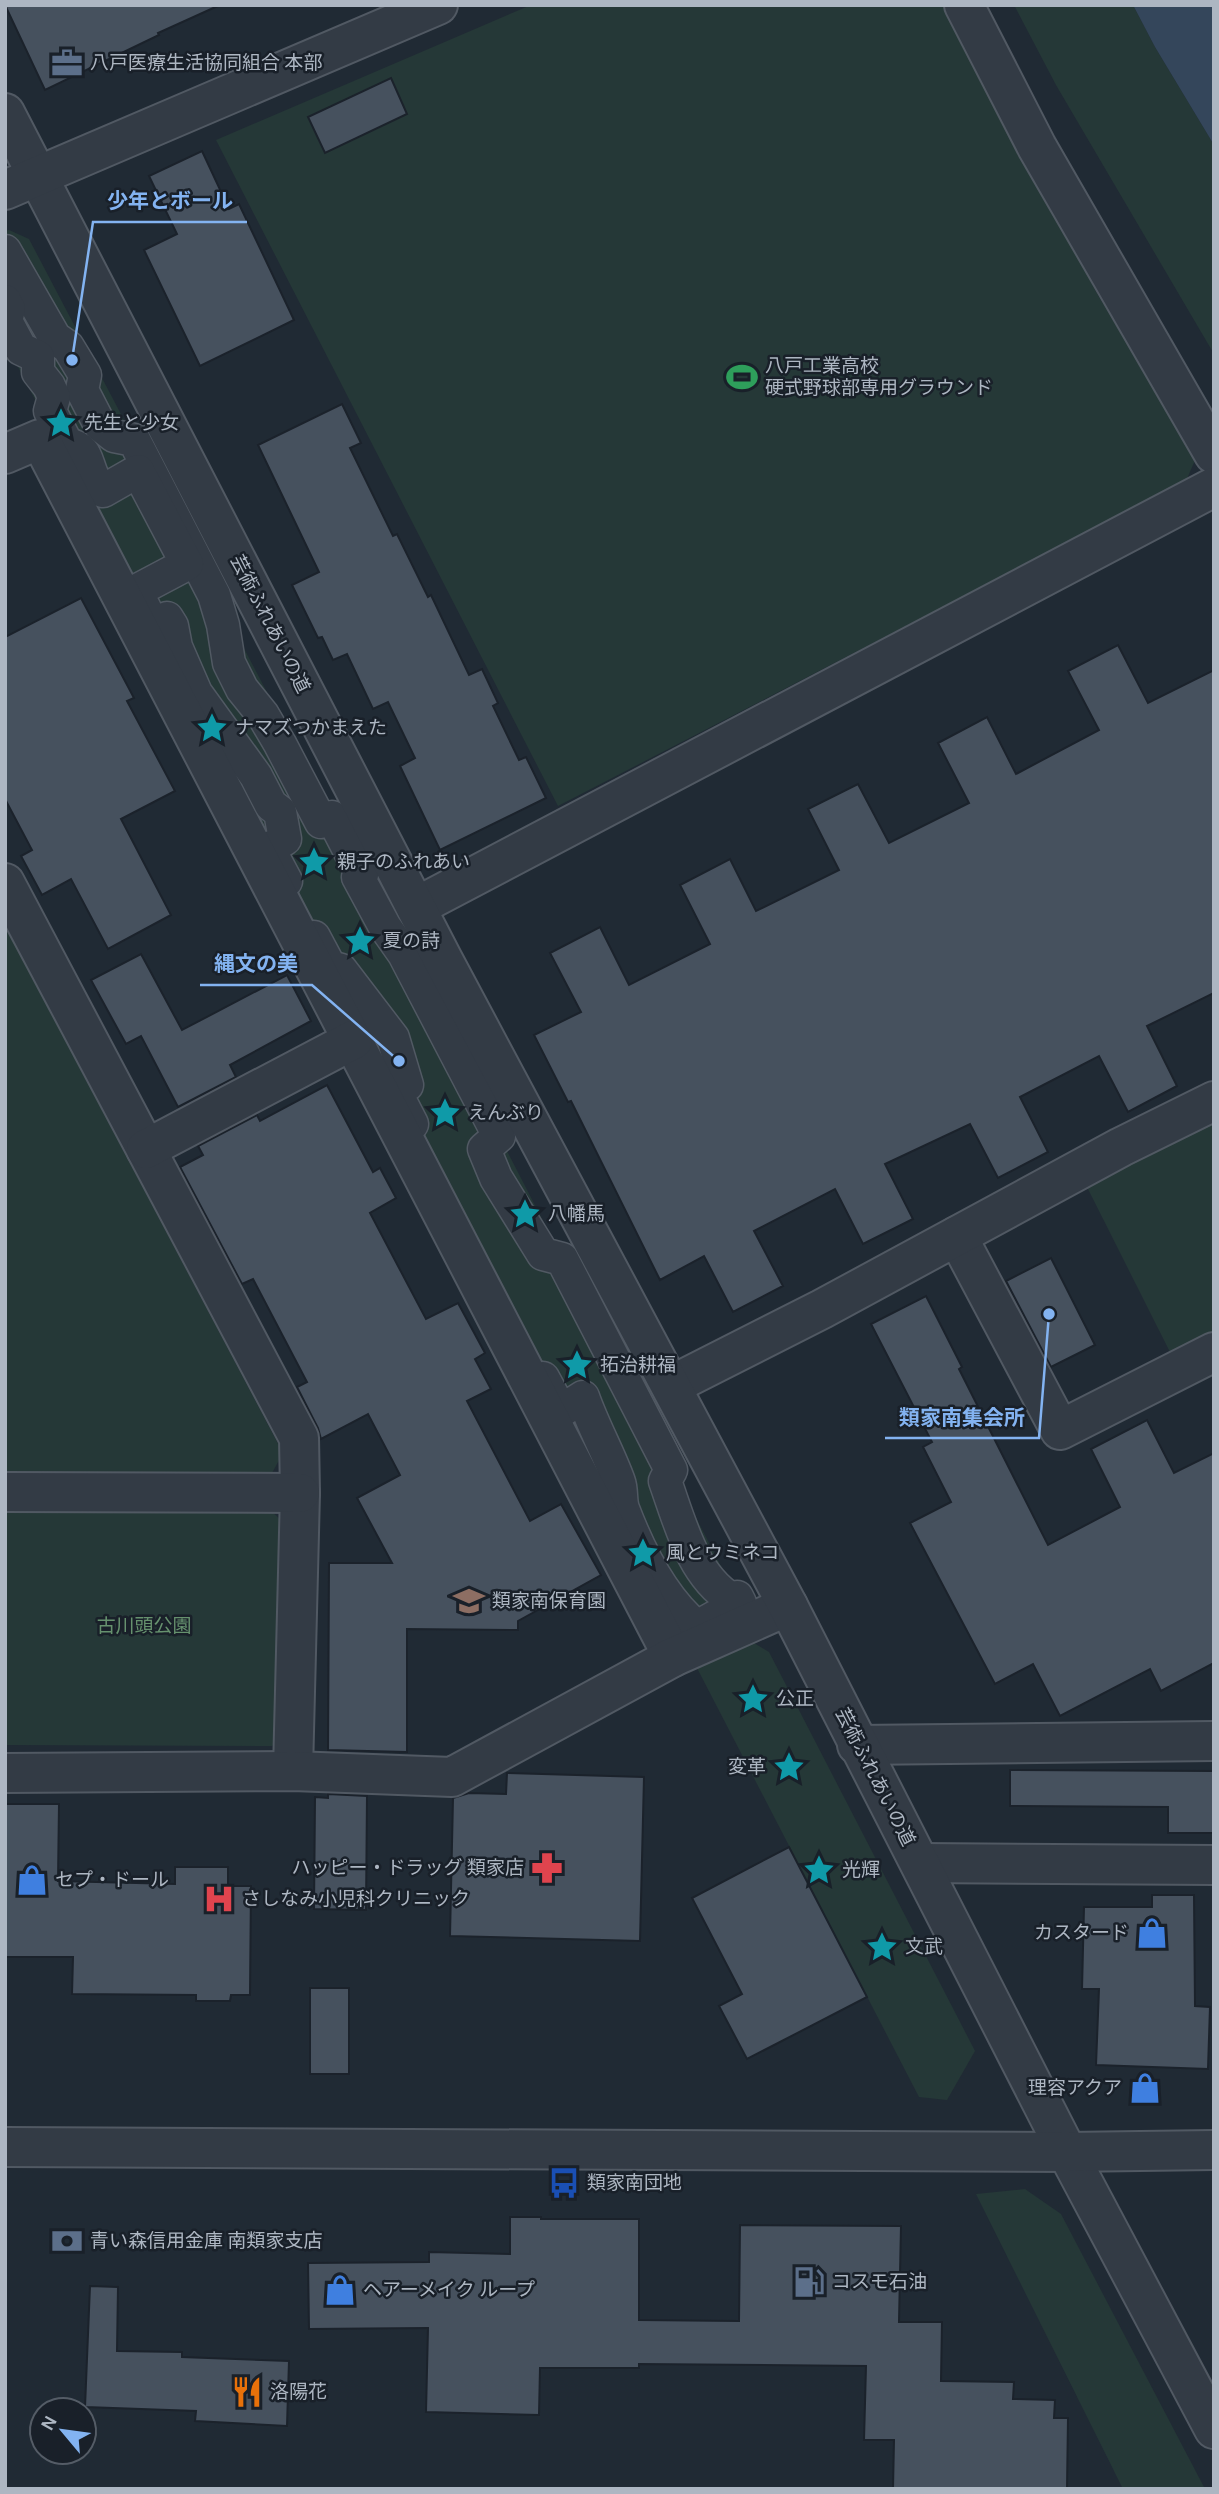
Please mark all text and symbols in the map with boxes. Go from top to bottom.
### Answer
office icon: 八戸医療生活協同組合 本部 [50,46,84,80]
place label: 八戸医療生活協同組合 本部 [90,52,323,74]
callout: 少年とボール [93,180,247,222]
text: 少年とボール [107,189,233,213]
place label: 八戸工業高校 硬式野球部専用グラウンド [765,355,993,399]
sports icon: 八戸工業高校 硬式野球部専用グラウンド [725,360,759,394]
place icon: 先生と少女 [44,406,78,440]
place label: 先生と少女 [84,412,179,434]
street label: 芸術ふれあいの道 [226,551,314,697]
place icon: ナマズつかまえた [195,711,229,745]
place label: ナマズつかまえた [235,717,387,739]
place icon: 親子のふれあい [297,845,331,879]
place label: 親子のふれあい [337,851,470,873]
place icon: 夏の詩 [343,924,377,958]
place label: 夏の詩 [383,930,440,952]
callout: 縄文の美 [200,943,312,985]
text: 縄文の美 [214,952,298,976]
place icon: えんぶり [428,1096,462,1130]
place label: えんぶり [468,1102,544,1124]
place icon: 八幡馬 [508,1197,542,1231]
place label: 八幡馬 [548,1203,605,1225]
place icon: 拓治耕福 [560,1348,594,1382]
place label: 拓治耕福 [600,1354,676,1376]
callout: 類家南集会所 [885,1396,1039,1438]
text: 類家南集会所 [899,1406,1025,1430]
place icon: 風とウミネコ [626,1536,660,1570]
place label: 風とウミネコ [666,1542,780,1564]
school or university icon: 類家南保育園 [452,1584,486,1618]
place label: 類家南保育園 [492,1590,606,1612]
park label: 古川頭公園 [96,1615,192,1637]
place icon: 公正 [736,1682,770,1716]
place label: 公正 [776,1688,814,1710]
street label: 芸術ふれあいの道 [831,1704,919,1850]
place icon: 変革 [772,1750,806,1784]
place label: 変革 [728,1756,766,1778]
pharmacy icon: ハッピー・ドラッグ 類家店 [530,1851,564,1885]
place icon: 光輝 [802,1853,836,1887]
place label: ハッピー・ドラッグ 類家店 [291,1857,524,1879]
place label: 光輝 [842,1859,880,1881]
shop icon: セプ・ドール [15,1863,49,1897]
place label: セプ・ドール [55,1869,169,1891]
hospital icon: さしなみ小児科クリニック [202,1882,236,1916]
place label: さしなみ小児科クリニック [242,1888,470,1910]
shop icon: カスタード [1135,1916,1169,1950]
place label: カスタード [1034,1922,1129,1944]
place icon: 文武 [865,1930,899,1964]
place label: 文武 [905,1936,943,1958]
shop icon: 理容アクア [1128,2071,1162,2105]
place label: 理容アクア [1028,2077,1122,2099]
bus stop icon: 類家南団地 [547,2166,581,2200]
place label: 類家南団地 [587,2172,682,2194]
bank icon: 青い森信用金庫 南類家支店 [50,2224,84,2258]
place label: 青い森信用金庫 南類家支店 [90,2230,323,2252]
fuel station icon: コスモ石油 [792,2265,826,2299]
place label: コスモ石油 [832,2271,927,2293]
shop icon: ヘアーメイク ループ [323,2273,357,2307]
place label: ヘアーメイク ループ [363,2279,535,2301]
restaurant icon: 洛陽花 [230,2375,264,2409]
place label: 洛陽花 [270,2381,327,2403]
north arrow [28,2396,98,2466]
text: N [36,2412,62,2435]

